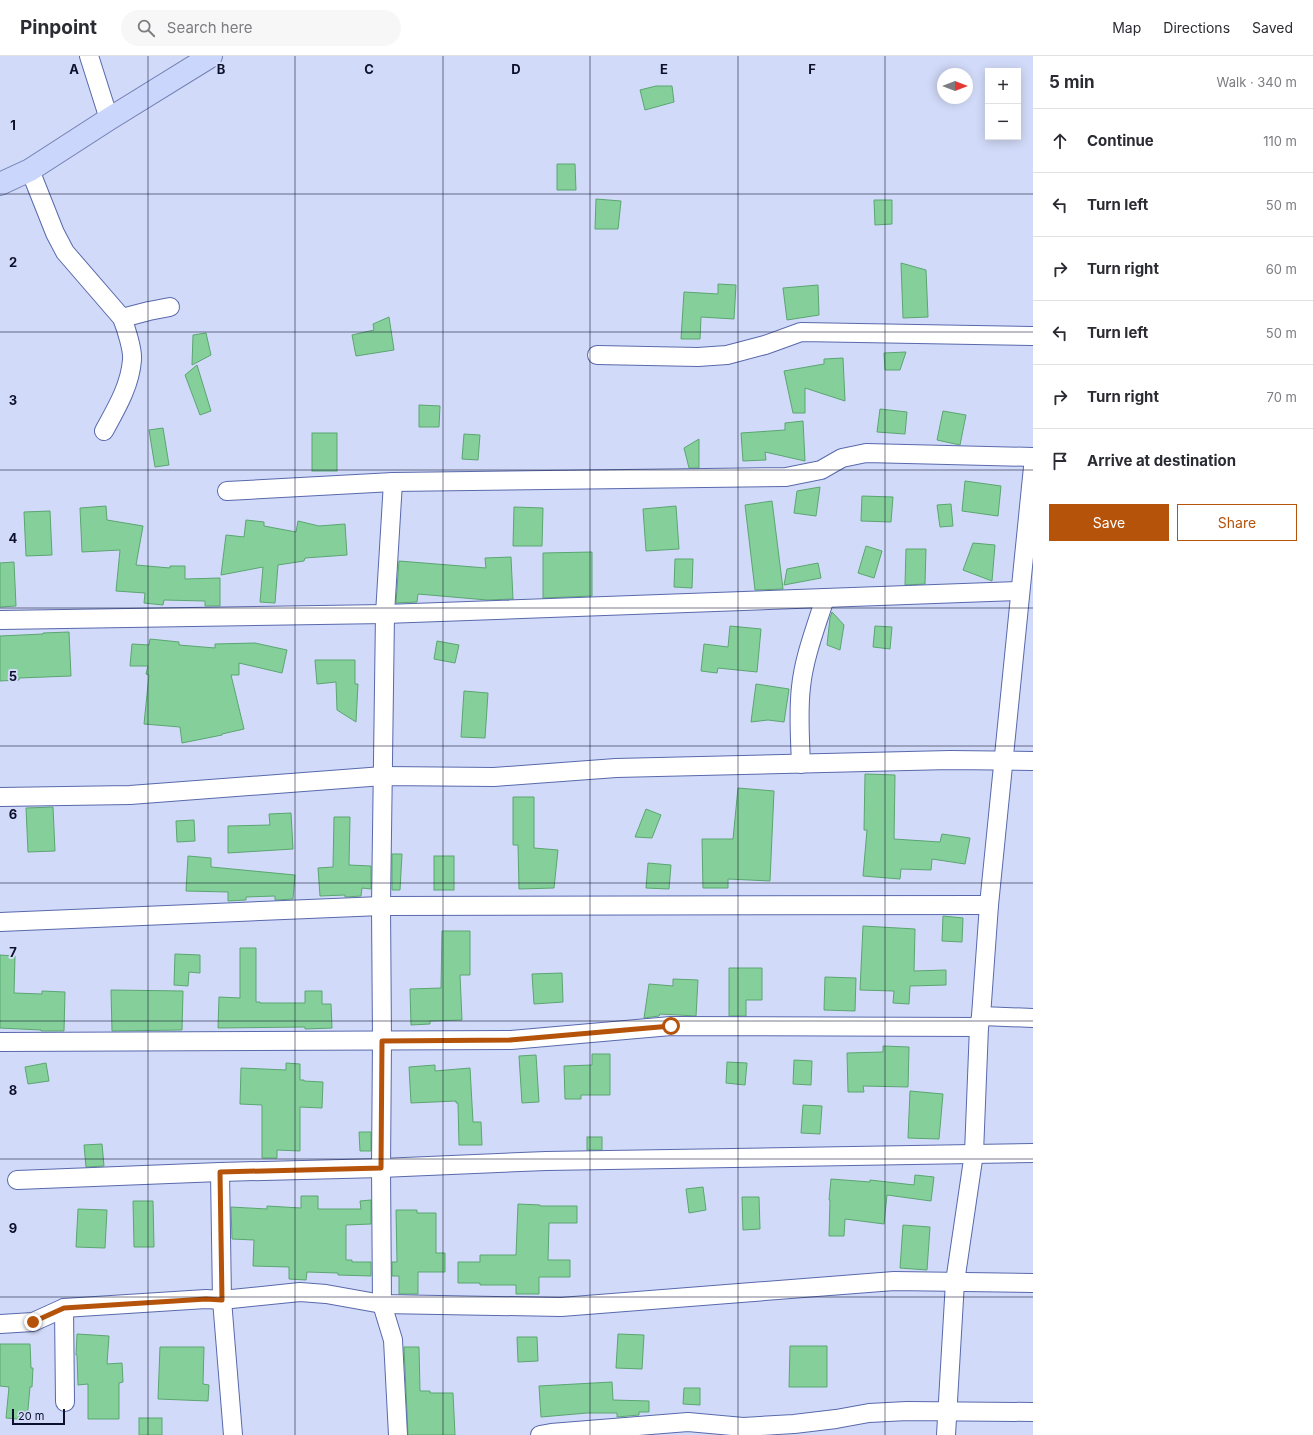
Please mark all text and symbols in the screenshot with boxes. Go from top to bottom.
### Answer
search box [121,10,401,46]
text: Pinpoint [20,16,97,39]
icon: search [135,17,157,39]
text: Search here [167,18,253,37]
text: Map [1112,19,1141,36]
text: Directions [1163,19,1230,36]
text: Saved [1252,19,1293,36]
text: A [69,61,79,77]
text: B [217,61,226,77]
text: C [364,61,374,77]
text: D [511,61,521,77]
text: E [660,61,668,77]
text: F [808,61,816,77]
north arrow [937,68,973,104]
map controls [985,68,1021,140]
button: + [985,68,1021,104]
text: 5 min [1049,72,1095,92]
text: Walk · 340 m [1217,74,1297,90]
button: − [985,104,1021,140]
text: 1 [10,117,16,133]
icon: ahead [1049,130,1071,152]
text: Continue [1087,131,1154,150]
text: 110 m [1263,133,1297,149]
icon: left [1049,194,1071,216]
text: Turn left [1087,195,1148,214]
text: 50 m [1266,197,1297,213]
text: 2 [9,254,17,270]
icon: right [1049,258,1071,280]
text: Turn right [1087,259,1159,278]
text: 60 m [1266,261,1297,277]
icon: left [1049,322,1071,344]
text: Turn left [1087,323,1148,342]
text: 50 m [1266,325,1297,341]
icon: right [1049,386,1071,408]
text: Turn right [1087,387,1159,406]
text: 70 m [1267,389,1297,405]
text: 3 [9,392,17,408]
icon: arrive [1049,450,1071,472]
text: Arrive at destination [1087,451,1236,470]
button: Save [1049,504,1169,541]
button: Share [1177,504,1297,541]
text: 4 [9,530,18,546]
text: 5 [9,668,17,684]
text: 6 [9,806,17,822]
text: 7 [9,944,17,960]
route start [662,1017,680,1035]
text: 8 [9,1082,17,1098]
text: 9 [9,1220,17,1236]
route end [24,1313,42,1331]
scale bar [12,1407,65,1426]
text: 20 m [18,1409,44,1423]

